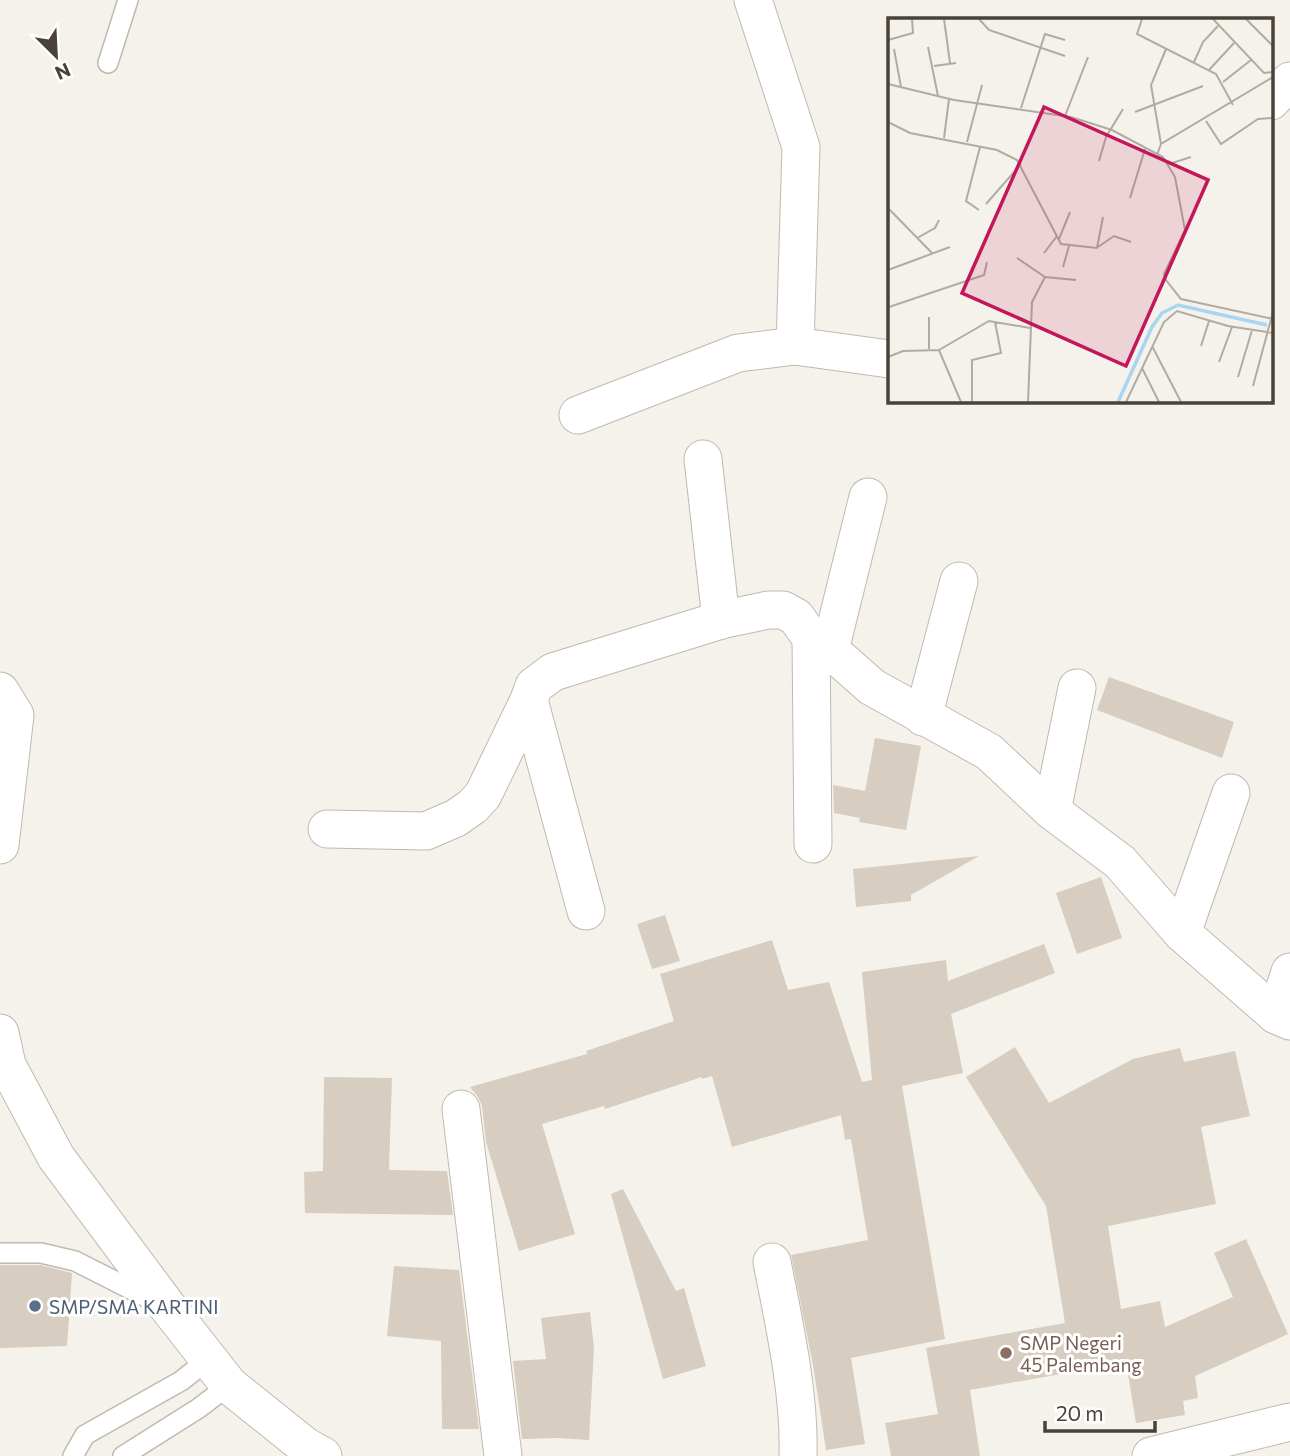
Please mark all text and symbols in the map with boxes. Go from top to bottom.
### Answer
inset map [888,18,1272,402]
north arrow [21,21,91,91]
text: N [52,59,74,85]
place label: SMP/SMA KARTINI [49,1295,218,1318]
marker: SMP/SMA KARTINI [27,1298,43,1314]
place label: SMP Negeri 45 Palembang [1020,1331,1142,1376]
marker: SMP Negeri 45 Palembang [998,1345,1014,1361]
scale bar [1045,1390,1155,1434]
text: 20 m [1056,1400,1104,1425]

